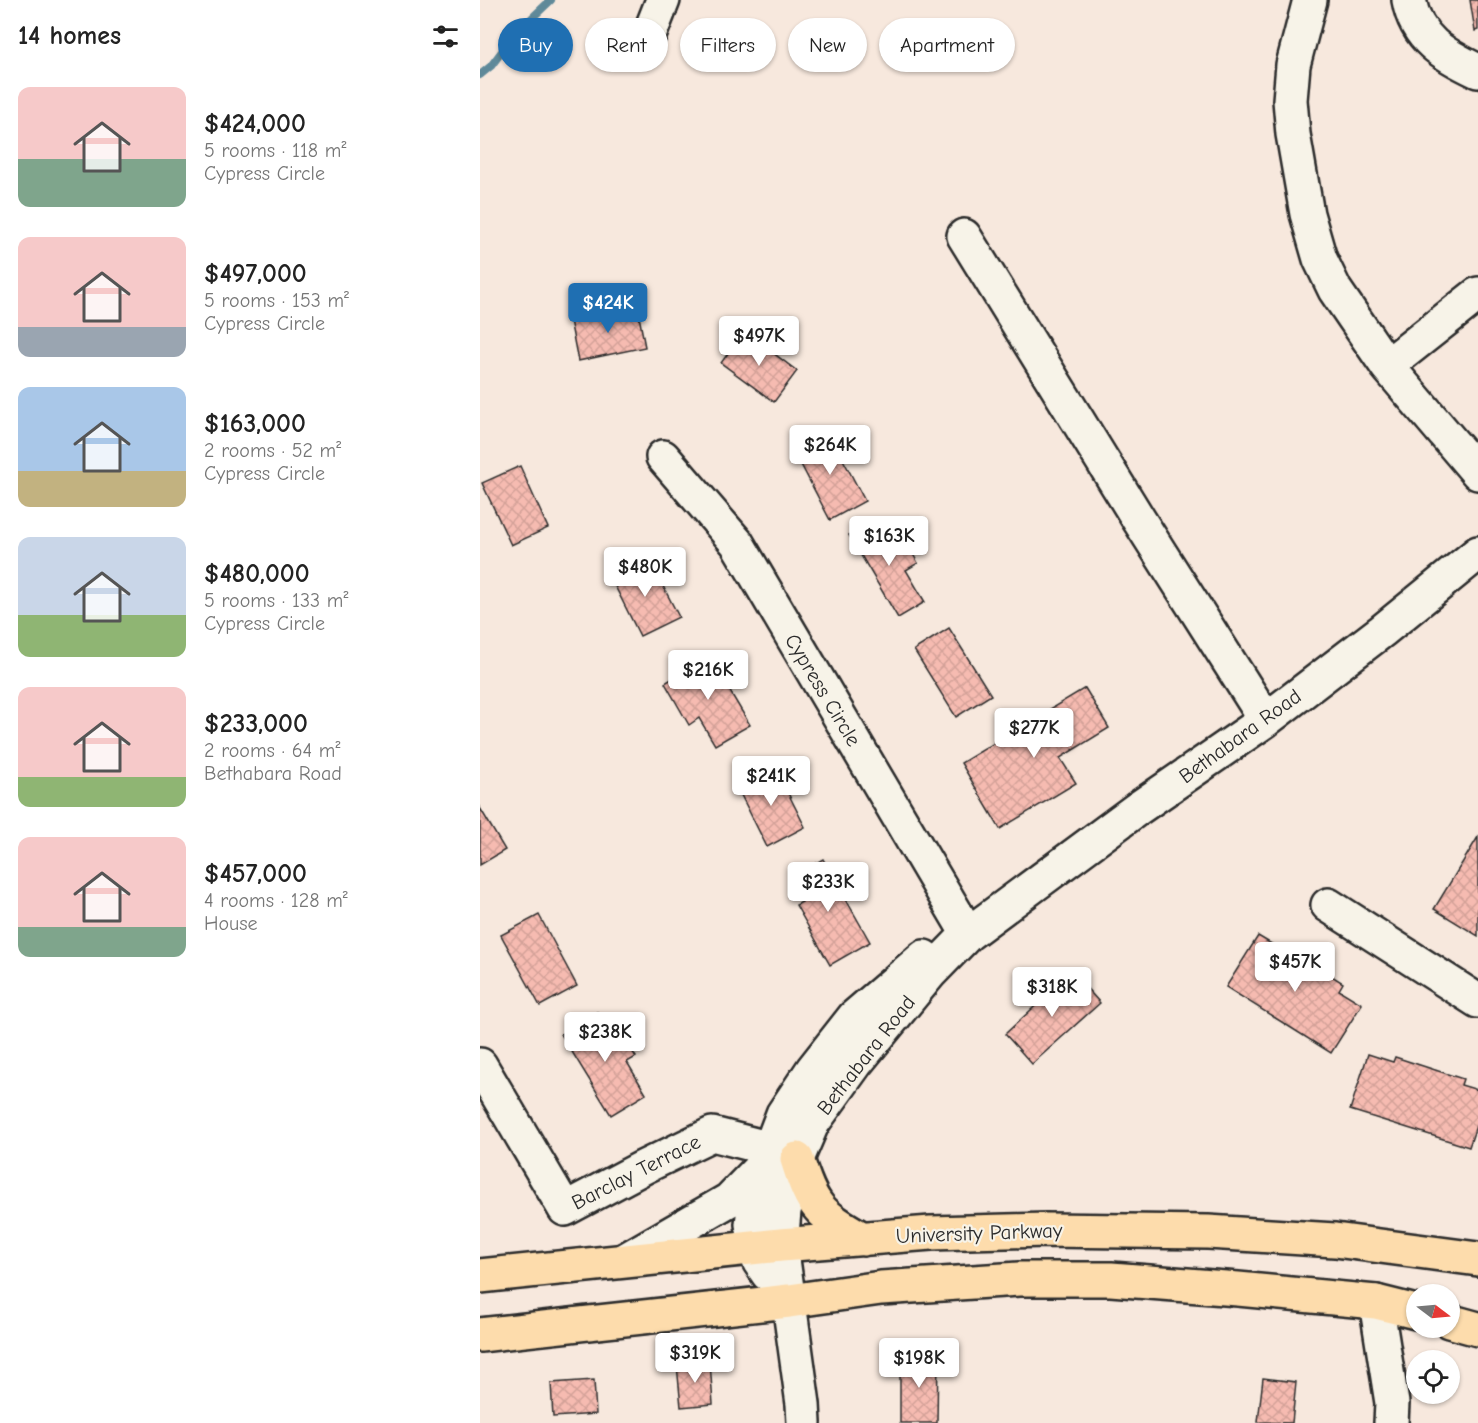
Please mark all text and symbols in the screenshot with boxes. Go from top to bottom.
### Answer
chip: Buy [498,18,573,72]
chip: Rent [585,18,668,72]
chip: Filters [680,18,776,72]
chip: New [788,18,867,72]
chip: Apartment [879,18,1015,72]
icon: filters [429,20,462,53]
text: 14 homes [18,21,121,51]
text: $424,000 [204,109,306,139]
icon: home [66,111,138,183]
text: 5 rooms · 118 m² [204,139,346,162]
text: Cypress Circle [204,162,325,185]
text: $497,000 [204,259,307,289]
icon: home [66,261,138,333]
pin: $424K [566,283,650,334]
text: 5 rooms · 153 m² [204,289,349,312]
text: $424K [582,291,634,314]
text: Cypress Circle [204,312,325,335]
pin: $497K [717,316,801,367]
text: $497K [733,324,785,347]
text: $163,000 [204,409,306,439]
icon: home [66,411,138,483]
pin: $264K [788,425,872,476]
text: $264K [803,433,857,456]
text: 2 rooms · 52 m² [204,439,341,462]
text: Cypress Circle [204,462,325,485]
pin: $163K [847,516,931,567]
text: $163K [863,524,915,547]
pin: $480K [603,547,687,598]
text: $480K [618,555,672,578]
text: $480,000 [204,559,310,589]
icon: home [66,561,138,633]
text: 5 rooms · 133 m² [204,589,348,612]
text: Cypress Circle [204,612,325,635]
street label: Cypress Circle [780,629,866,751]
pin: $216K [666,650,750,701]
text: $216K [682,658,734,681]
street label: Bethabara Road [1174,684,1306,788]
pin: $277K [992,708,1076,759]
text: $233,000 [204,709,308,739]
icon: home [66,711,138,783]
text: $277K [1008,716,1060,739]
text: 2 rooms · 64 m² [204,739,340,762]
pin: $241K [729,756,813,807]
text: Bethabara Road [204,762,342,785]
text: $241K [746,764,796,787]
text: $457,000 [204,859,307,889]
icon: home [66,861,138,933]
pin: $233K [786,862,870,913]
text: $233K [802,870,854,893]
text: 4 rooms · 128 m² [204,889,348,912]
text: House [204,912,258,935]
pin: $457K [1253,942,1337,993]
text: $457K [1269,950,1321,973]
pin: $318K [1010,967,1094,1018]
text: $318K [1026,975,1078,998]
street label: Bethabara Road [812,991,920,1119]
pin: $238K [563,1012,647,1063]
text: $238K [578,1020,632,1043]
street label: Barclay Terrace [568,1129,704,1215]
street label: University Parkway [895,1218,1063,1248]
north arrow [1406,1284,1460,1338]
map controls [1406,1284,1460,1404]
pin: $319K [653,1333,737,1384]
pin: $198K [877,1338,961,1389]
text: $319K [669,1341,721,1364]
text: $198K [893,1346,945,1369]
button: locate [1406,1350,1460,1404]

